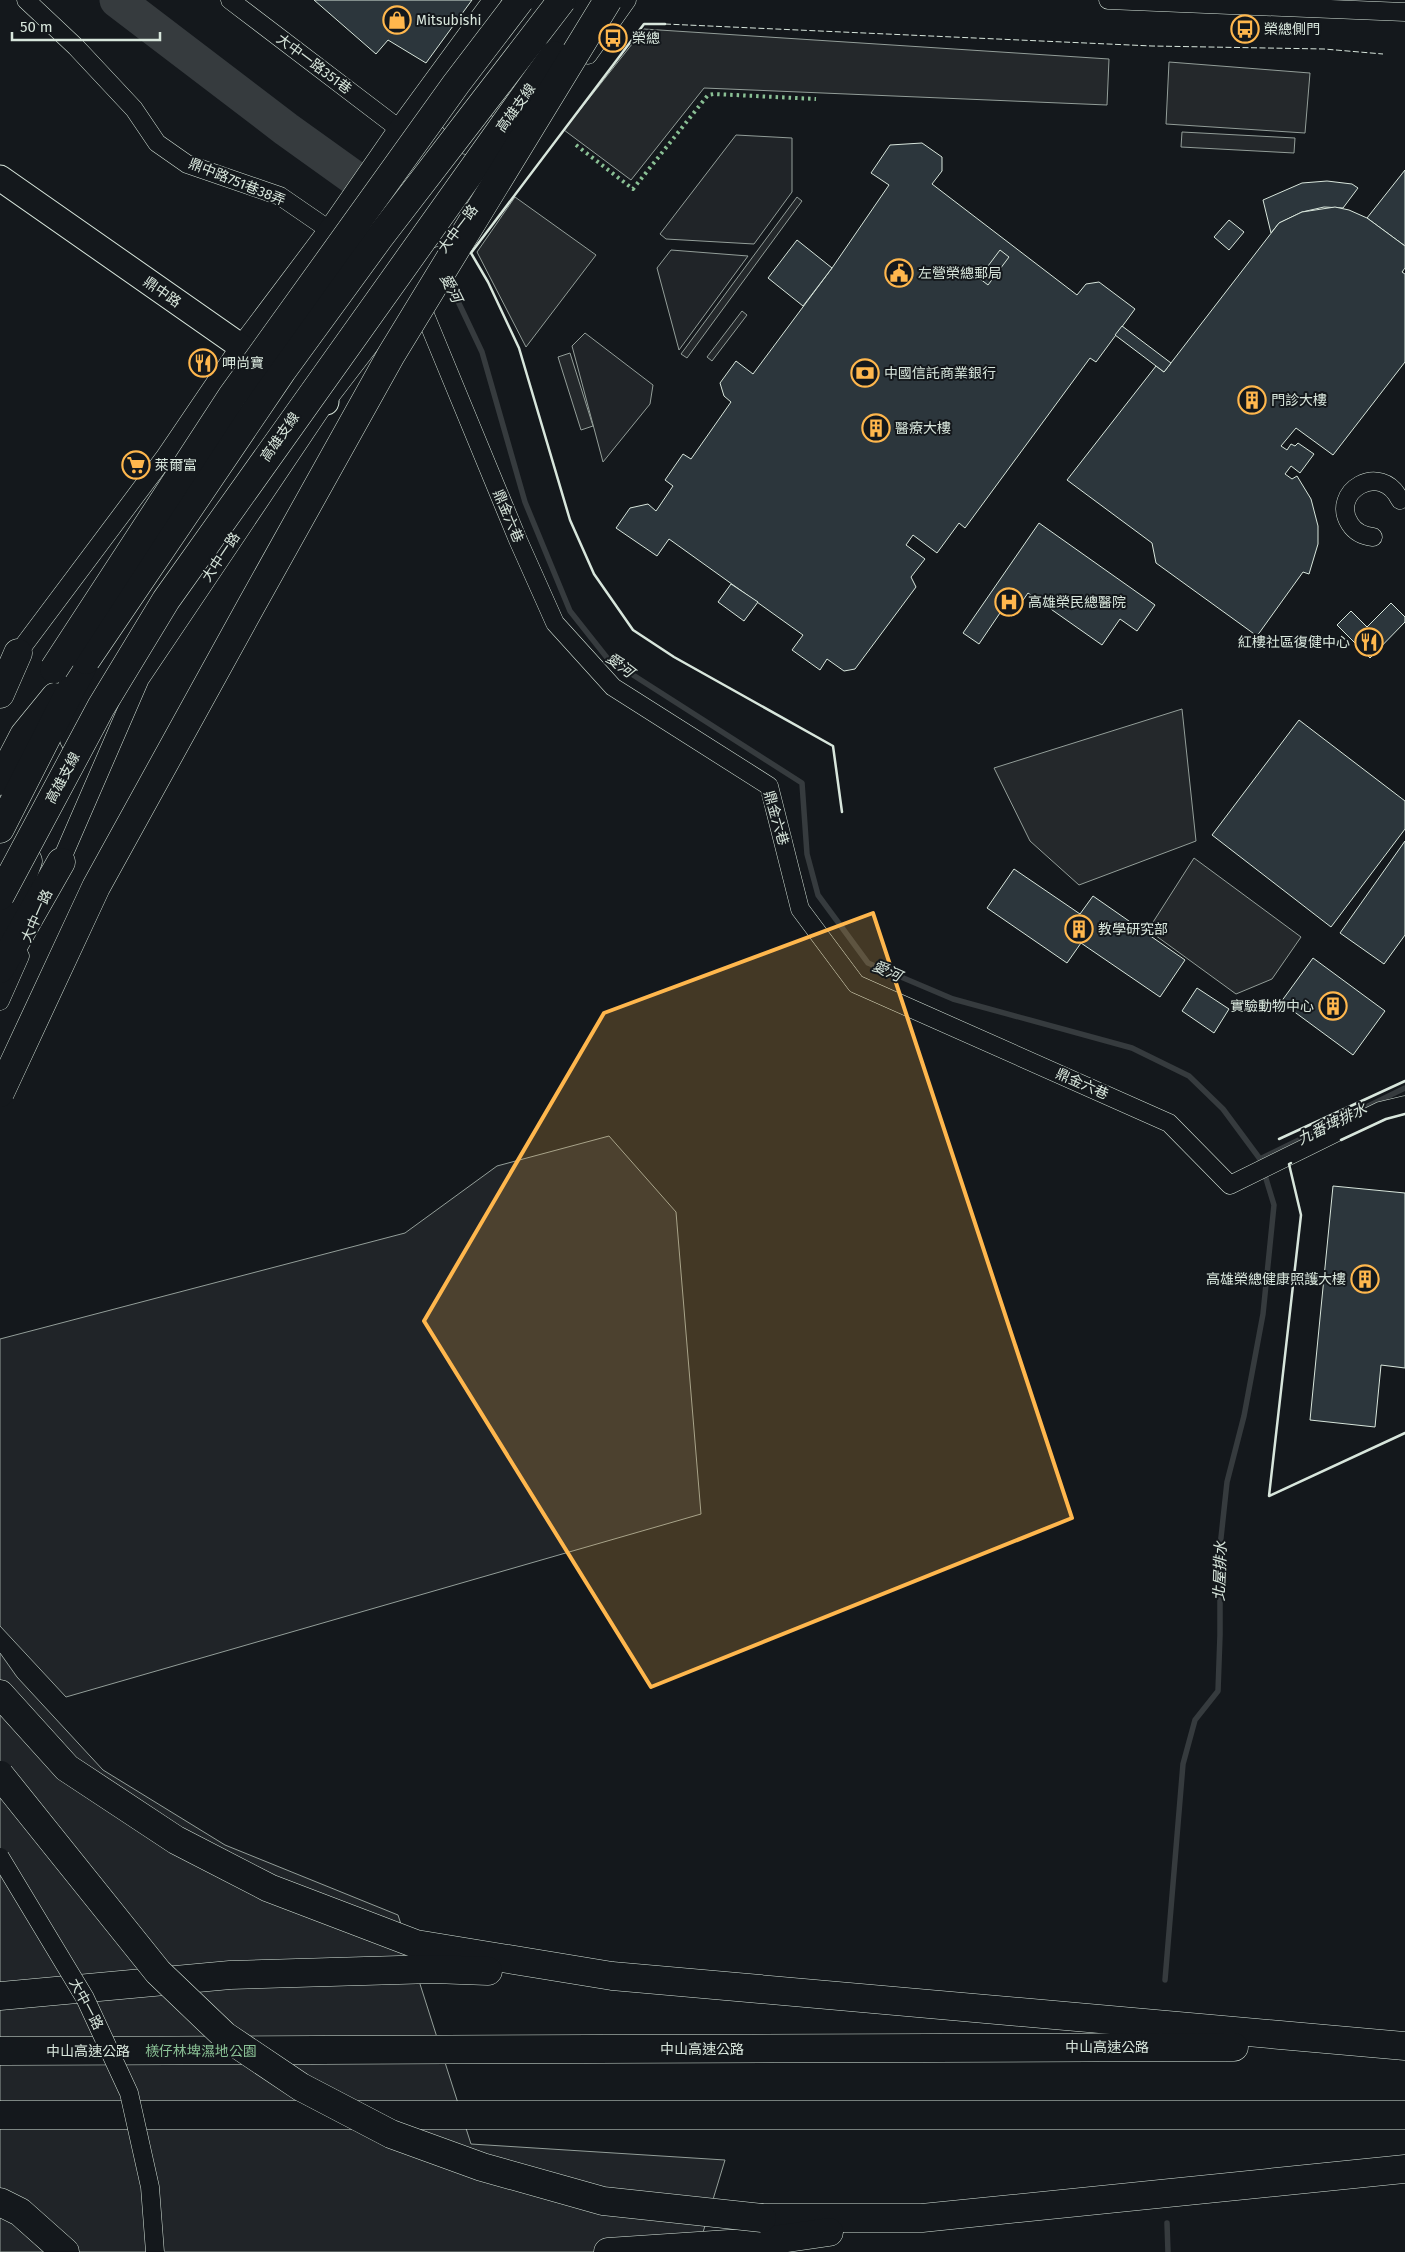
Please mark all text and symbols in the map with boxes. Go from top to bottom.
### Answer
shop icon: Mitsubishi [382,5,412,35]
scale bar [12,10,160,42]
place label: Mitsubishi [416,12,482,29]
bus stop icon: 榮總側門 [1230,14,1260,44]
text: 50 m [20,18,53,36]
place label: 榮總側門 [1264,21,1320,38]
bus stop icon: 榮總 [598,23,628,53]
street label: 大中一路351巷 [273,30,355,98]
place label: 榮總 [632,30,660,47]
street label: 高雄支線 [493,80,539,136]
street label: 鼎中路751巷38弄 [186,155,288,209]
street label: 大中一路 [434,202,482,256]
public building icon: 左營榮總郵局 [884,258,914,288]
place label: 左營榮總郵局 [918,265,1002,282]
water label: 愛河 [436,271,467,308]
street label: 鼎中路 [140,273,184,311]
restaurant icon: 呷尚寶 [188,348,218,378]
place label: 呷尚寶 [222,355,264,372]
bank icon: 中國信託商業銀行 [850,358,880,388]
place label: 中國信託商業銀行 [884,365,996,382]
building icon: 門診大樓 [1237,385,1267,415]
place label: 門診大樓 [1271,392,1327,409]
street label: 高雄支線 [257,409,303,465]
building icon: 醫療大樓 [861,413,891,443]
place label: 醫療大樓 [895,420,951,437]
supermarket icon: 萊爾富 [121,450,151,480]
place label: 萊爾富 [155,457,197,474]
street label: 鼎金六巷 [489,487,527,545]
street label: 大中一路 [198,529,244,585]
hospital icon: 高雄榮民總醫院 [994,587,1024,617]
place label: 高雄榮民總醫院 [1028,594,1126,611]
restaurant icon: 紅樓社區復健中心 [1354,627,1384,657]
place label: 紅樓社區復健中心 [1238,634,1350,651]
water label: 愛河 [603,649,640,683]
street label: 高雄支線 [42,749,84,807]
street label: 鼎金六巷 [760,789,792,847]
street label: 大中一路 [18,887,56,945]
building icon: 教學研究部 [1064,914,1094,944]
place label: 教學研究部 [1098,921,1168,938]
water label: 愛河 [870,957,907,987]
building icon: 實驗動物中心 [1318,991,1348,1021]
place label: 實驗動物中心 [1230,998,1314,1015]
street label: 鼎金六巷 [1053,1065,1111,1103]
water label: 九番埤排水 [1294,1099,1371,1149]
building icon: 高雄榮總健康照護大樓 [1350,1264,1380,1294]
place label: 高雄榮總健康照護大樓 [1206,1271,1346,1288]
water label: 北屋排水 [1210,1540,1230,1601]
street label: 大中一路 [65,1975,107,2033]
street label: 中山高速公路 [1065,2039,1149,2056]
street label: 中山高速公路 [660,2041,744,2058]
street label: 中山高速公路 [46,2043,130,2060]
park label: 檨仔林埤濕地公園 [145,2043,257,2060]

